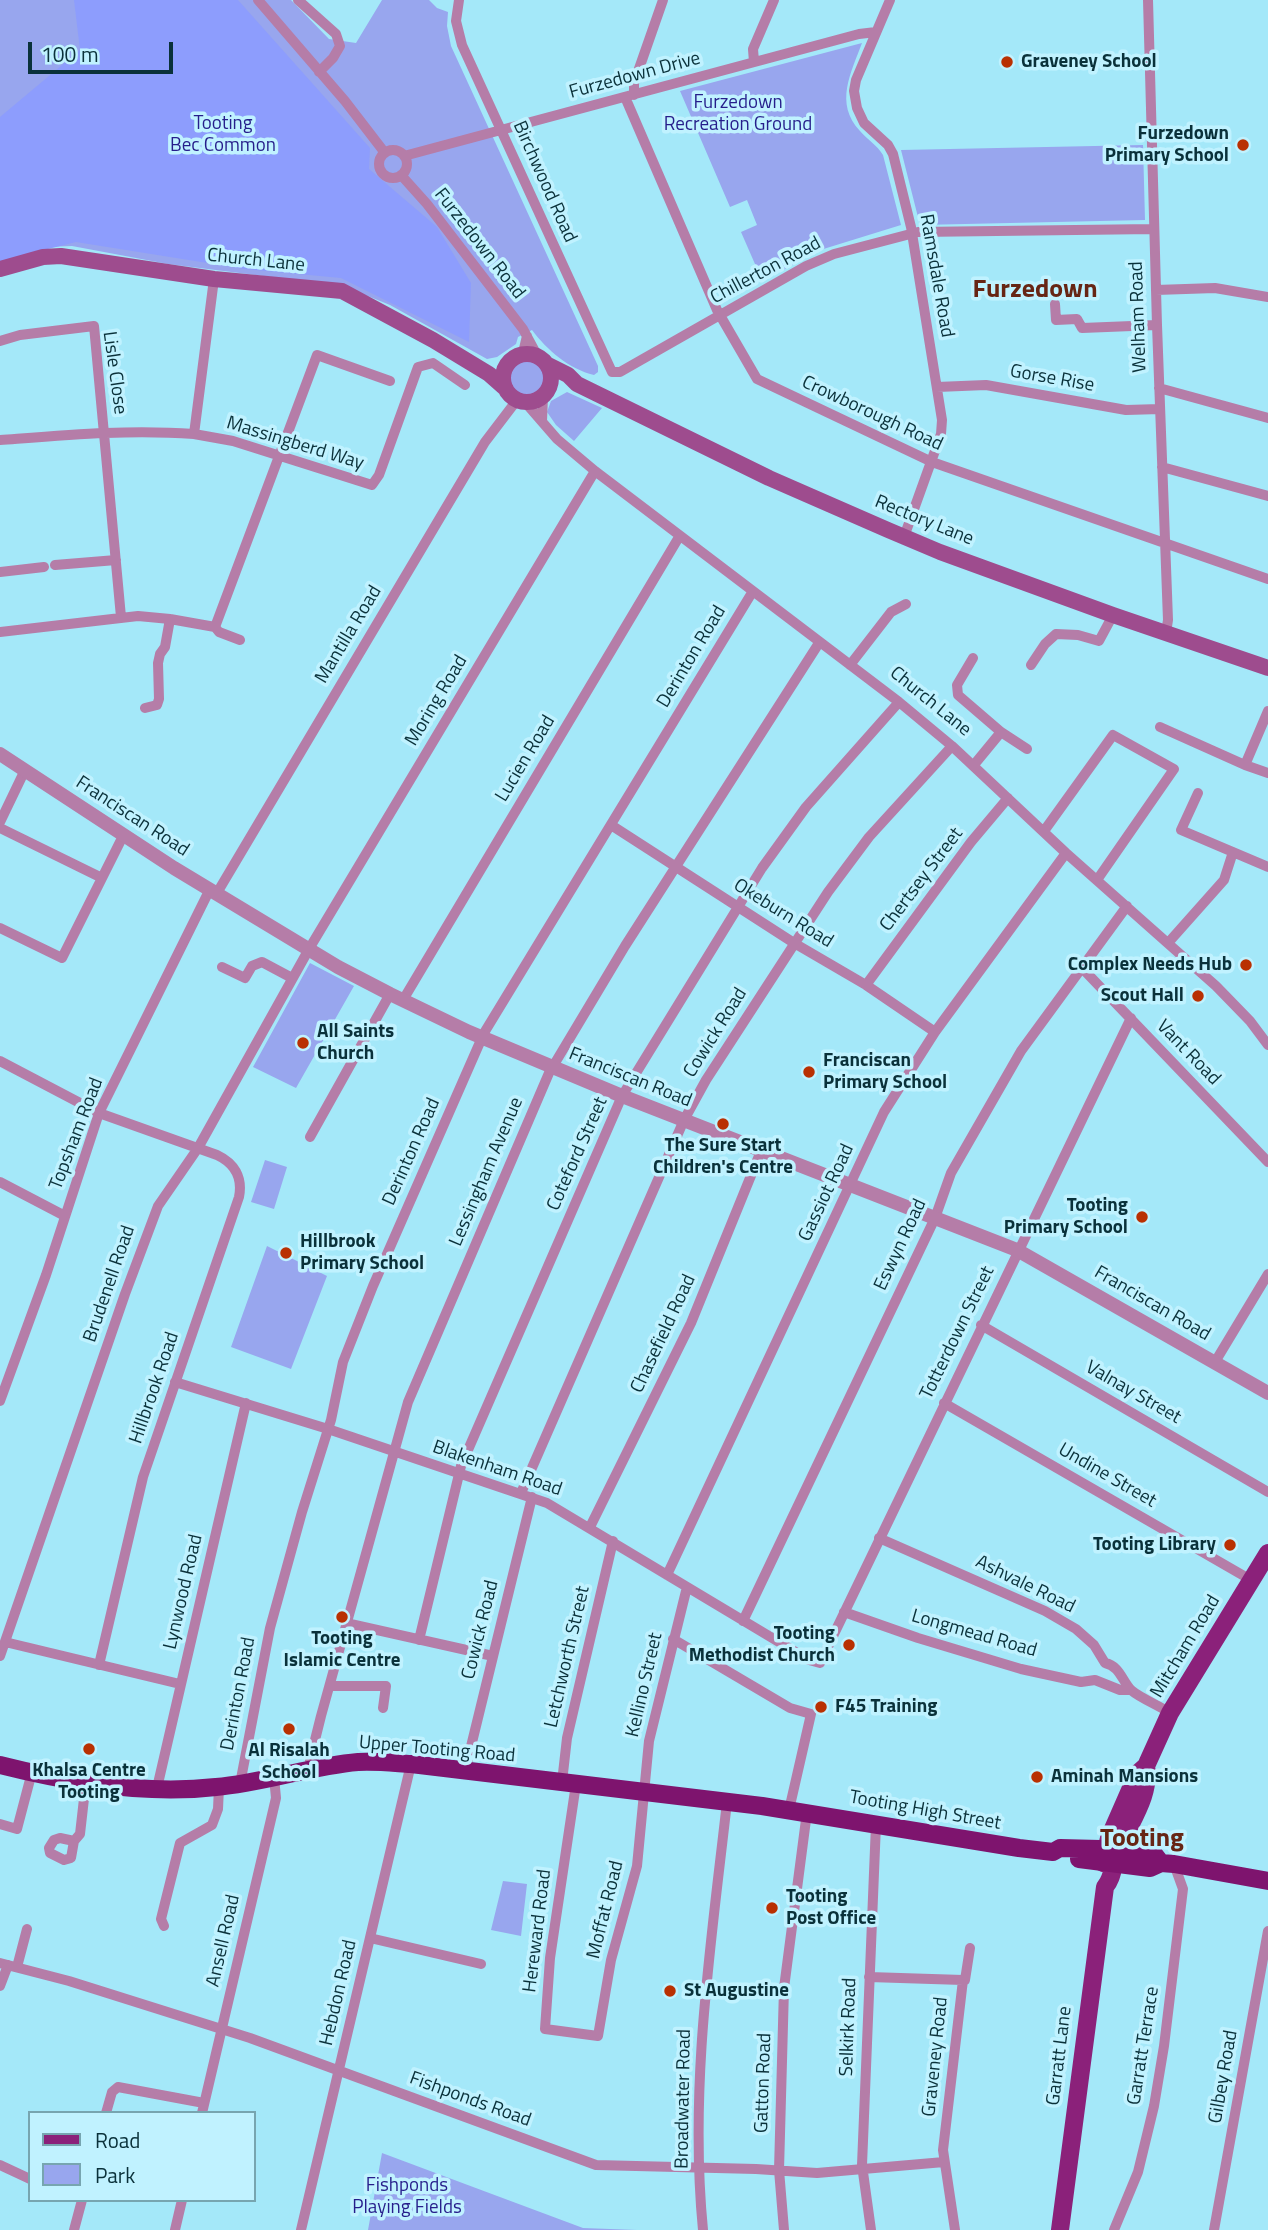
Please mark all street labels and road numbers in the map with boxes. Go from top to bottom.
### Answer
street label: Furzedown Drive [567,48,703,104]
street label: Birchwood Road [507,118,581,246]
street label: Furzedown Road [429,184,529,304]
street label: Ramsdale Road [914,213,958,339]
street label: Chillerton Road [707,232,825,310]
street label: Church Lane [206,245,306,277]
street label: Welham Road [1126,261,1152,373]
street label: Lisle Close [97,330,131,416]
street label: Gorse Rise [1008,360,1096,398]
street label: Crowborough Road [798,371,946,457]
street label: Massingberd Way [223,412,367,476]
street label: Rectory Lane [871,491,977,551]
street label: Mantilla Road [311,582,387,688]
street label: Derinton Road [653,602,731,712]
street label: Moring Road [401,651,473,751]
street label: Church Lane [885,662,975,742]
street label: Lucien Road [491,712,561,806]
street label: Franciscan Road [71,772,193,862]
street label: Chertsey Street [876,824,968,936]
street label: Okeburn Road [729,874,837,954]
street label: Cowick Road [679,984,753,1082]
street label: Vant Road [1151,1016,1225,1090]
street label: Franciscan Road [565,1043,695,1113]
street label: Topsham Road [45,1075,109,1193]
street label: Lessingham Avenue [445,1094,529,1250]
street label: Coteford Street [543,1094,613,1214]
street label: Derinton Road [378,1095,446,1209]
street label: Gassiot Road [794,1141,860,1245]
street label: Eswyn Road [870,1196,932,1294]
street label: Brudenell Road [79,1223,141,1345]
street label: Franciscan Road [1090,1262,1214,1346]
street label: Totterdown Street [916,1263,1000,1403]
street label: Chasefield Road [627,1271,701,1397]
street label: Hillbrook Road [125,1329,185,1447]
street label: Valnay Street [1081,1357,1185,1429]
street label: Blakenham Road [429,1436,565,1502]
street label: Undine Street [1054,1439,1160,1513]
street label: Lynwood Road [160,1532,208,1652]
street label: Ashvale Road [971,1551,1079,1619]
street label: Cowick Road [458,1578,504,1682]
street label: Letchworth Street [541,1584,595,1730]
street label: Mitcham Road [1146,1591,1226,1703]
street label: Longmead Road [909,1605,1039,1663]
street label: Kellino Street [622,1631,668,1739]
street label: Derinton Road [217,1635,261,1753]
street label: Upper Tooting Road [358,1732,516,1768]
street label: Tooting High Street [848,1786,1002,1836]
street label: Moffat Road [583,1859,629,1961]
street label: Hereward Road [519,1868,557,1994]
street label: Ansell Road [202,1893,246,1989]
street label: Hebdon Road [316,1938,362,2048]
street label: Selkirk Road [836,1977,862,2077]
street label: Garratt Terrace [1123,1985,1165,2107]
street label: Graveney Road [918,1996,954,2118]
street label: Garratt Lane [1043,2005,1077,2107]
street label: Broadwater Road [671,2029,697,2169]
street label: Gilbey Road [1205,2029,1243,2125]
street label: Gatton Road [751,2033,777,2133]
street label: Fishponds Road [406,2067,534,2133]

